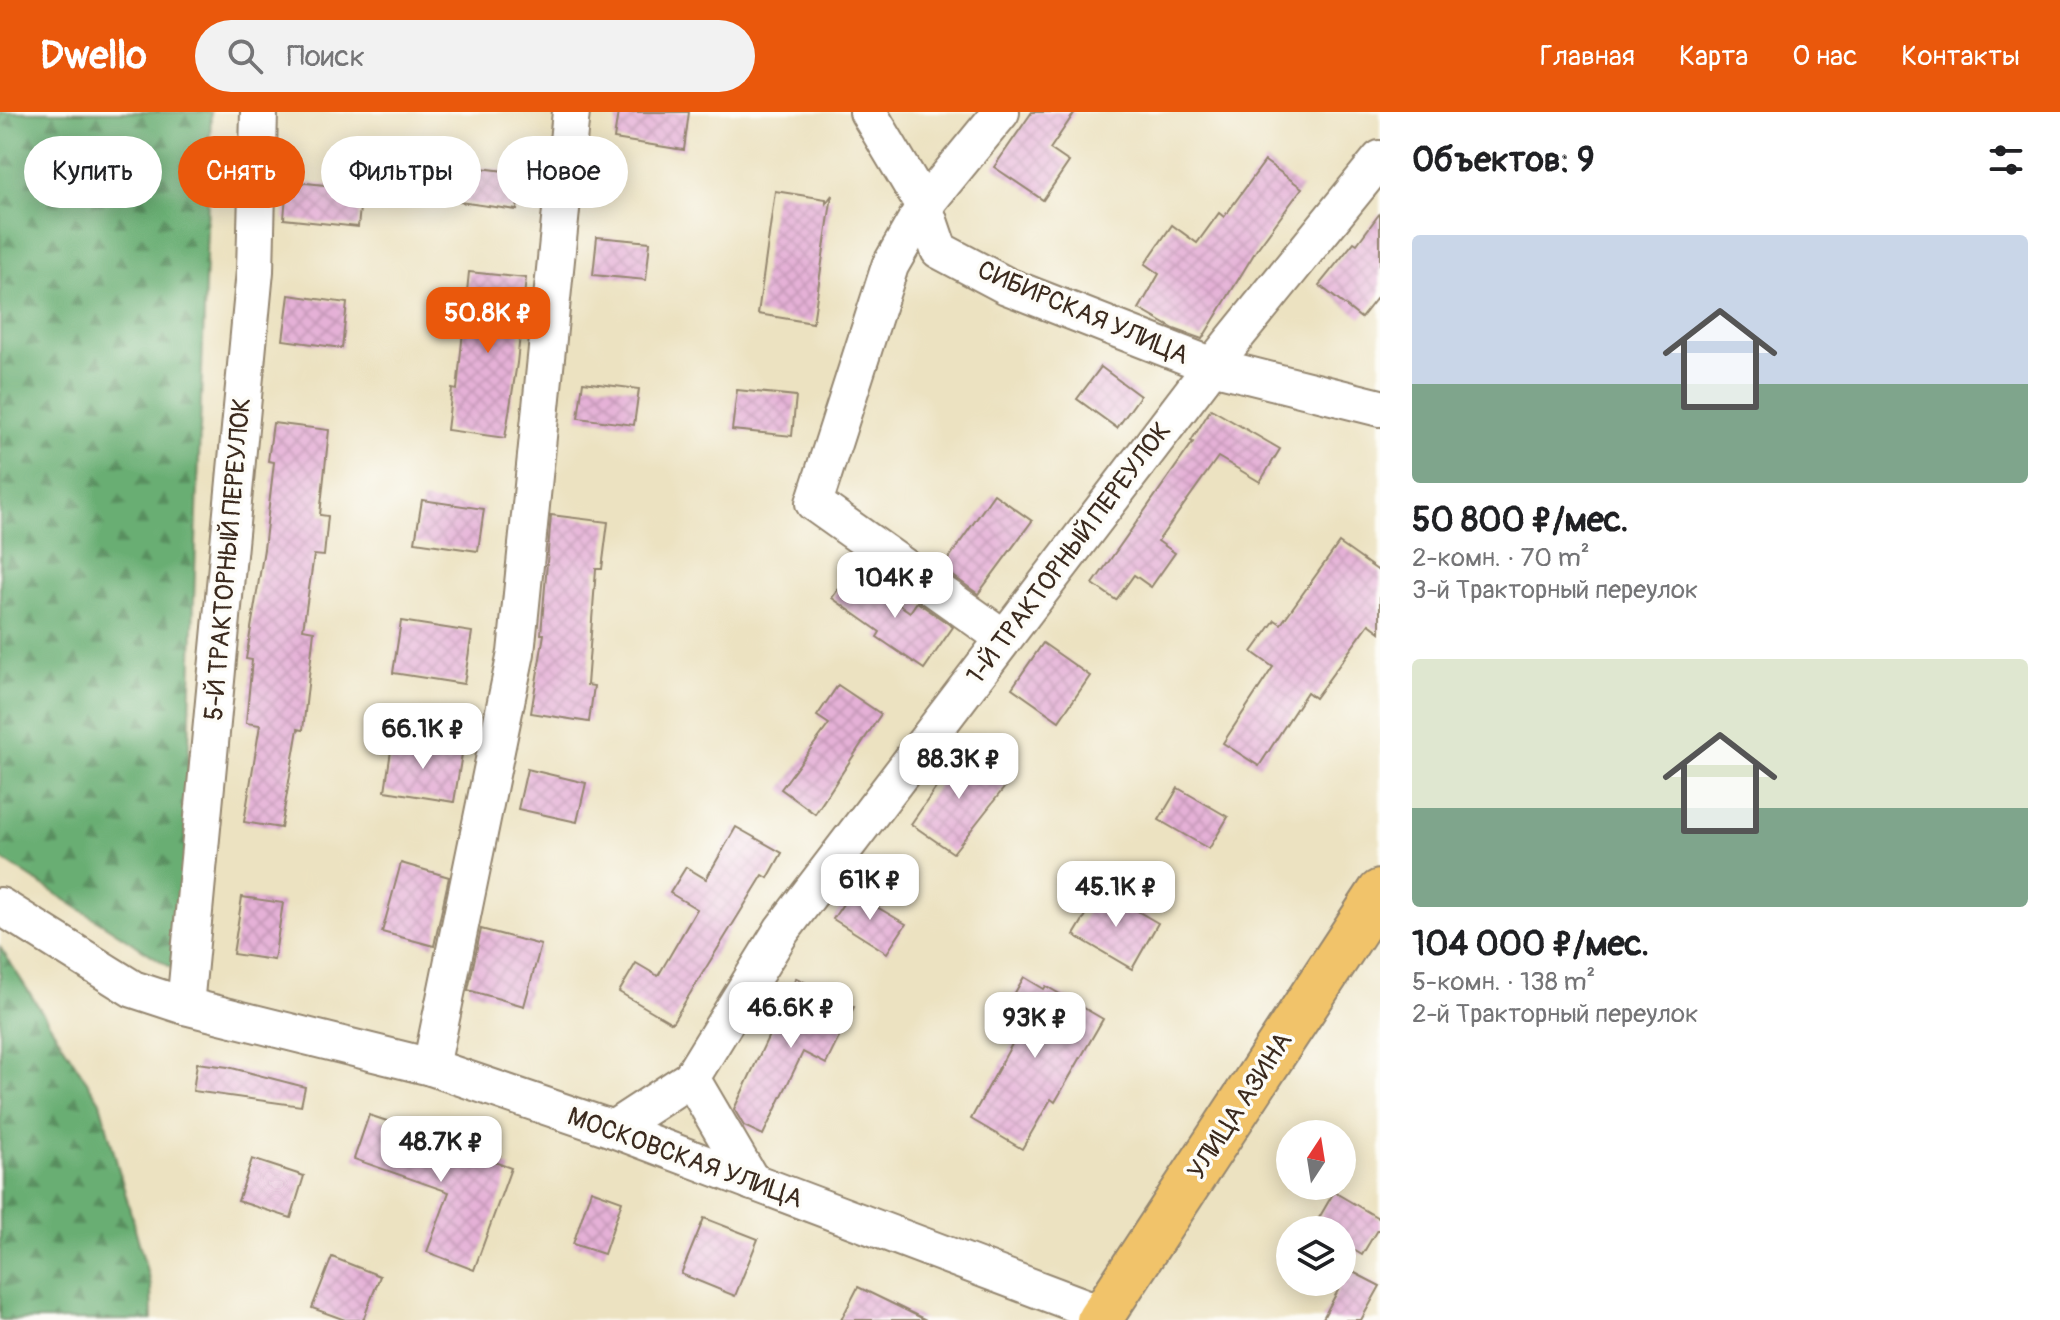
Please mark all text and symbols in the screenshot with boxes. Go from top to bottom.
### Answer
search box [195,20,755,92]
text: Dwello [40,32,147,80]
icon: search [223,34,267,78]
text: Поиск [287,38,365,75]
text: Главная [1540,39,1635,74]
text: Карта [1679,39,1748,74]
text: О нас [1792,39,1857,74]
text: Контакты [1901,39,2020,74]
chip: Купить [24,136,162,208]
chip: Снять [178,136,305,208]
chip: Фильтры [321,136,481,208]
chip: Новое [497,136,628,208]
icon: filters [1984,138,2028,182]
text: Объектов: 9 [1412,139,1594,182]
street label: СИБИРСКАЯ УЛИЦА [973,254,1194,372]
pin: 50.8K ₽ [414,287,562,355]
icon: home [1648,287,1792,431]
text: 50.8K ₽ [444,297,532,329]
street label: 5-Й ТРАКТОРНЫЙ ПЕРЕУЛОК [198,396,258,722]
street label: 1-Й ТРАКТОРНЫЙ ПЕРЕУЛОК [960,416,1178,690]
text: 50 800 ₽/мес. [1412,499,1628,542]
text: 2-комн. · 70 m² [1412,542,1590,574]
pin: 104K ₽ [830,552,960,620]
text: 104K ₽ [855,562,935,594]
text: 3-й Тракторный переулок [1412,574,1698,606]
pin: 66.1K ₽ [349,703,497,771]
icon: home [1648,711,1792,855]
text: 66.1K ₽ [381,713,465,745]
pin: 88.3K ₽ [885,733,1033,801]
text: 88.3K ₽ [917,743,1001,775]
pin: 61K ₽ [814,854,926,922]
pin: 45.1K ₽ [1042,861,1190,929]
text: 61K ₽ [839,864,901,896]
text: 45.1K ₽ [1075,871,1157,903]
text: 104 000 ₽/мес. [1412,923,1649,966]
text: 5-комн. · 138 m² [1412,966,1595,998]
pin: 46.6K ₽ [717,982,865,1050]
text: 46.6K ₽ [747,992,835,1024]
pin: 93K ₽ [979,992,1091,1060]
text: 2-й Тракторный переулок [1412,998,1698,1030]
text: 93K ₽ [1003,1002,1067,1034]
street label: УЛИЦА АЗИНА [1181,1026,1300,1186]
street label: МОСКОВСКАЯ УЛИЦА [563,1101,807,1216]
pin: 48.7K ₽ [367,1116,515,1184]
north arrow [1276,1120,1356,1200]
map controls [1276,1120,1356,1296]
text: 48.7K ₽ [399,1126,483,1158]
button: layers [1276,1216,1356,1296]

